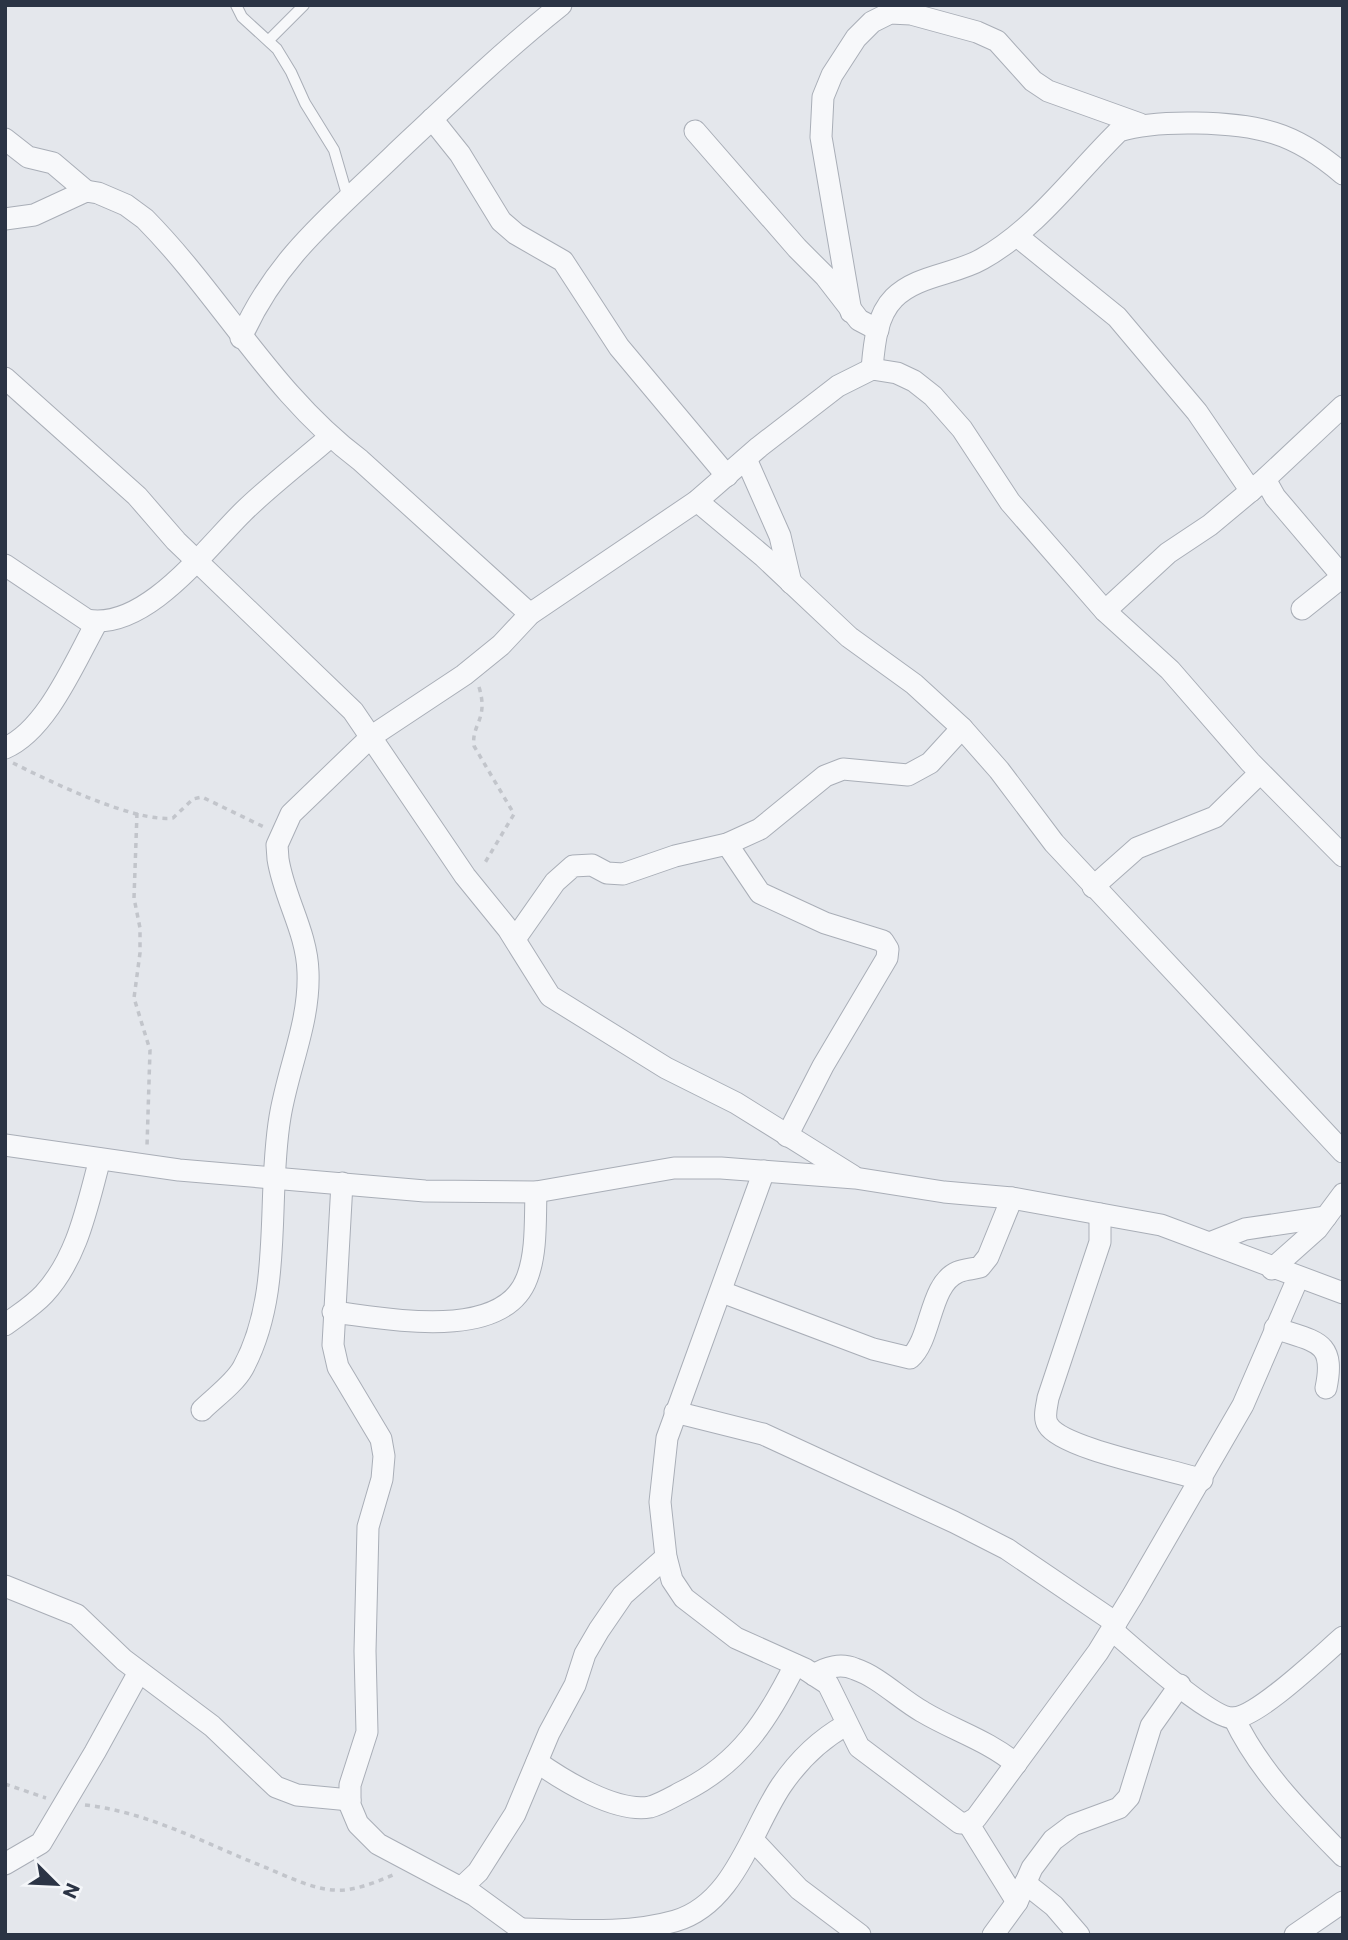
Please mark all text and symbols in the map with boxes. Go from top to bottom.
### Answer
north arrow [21,1849,91,1919]
text: N [59,1880,85,1902]

